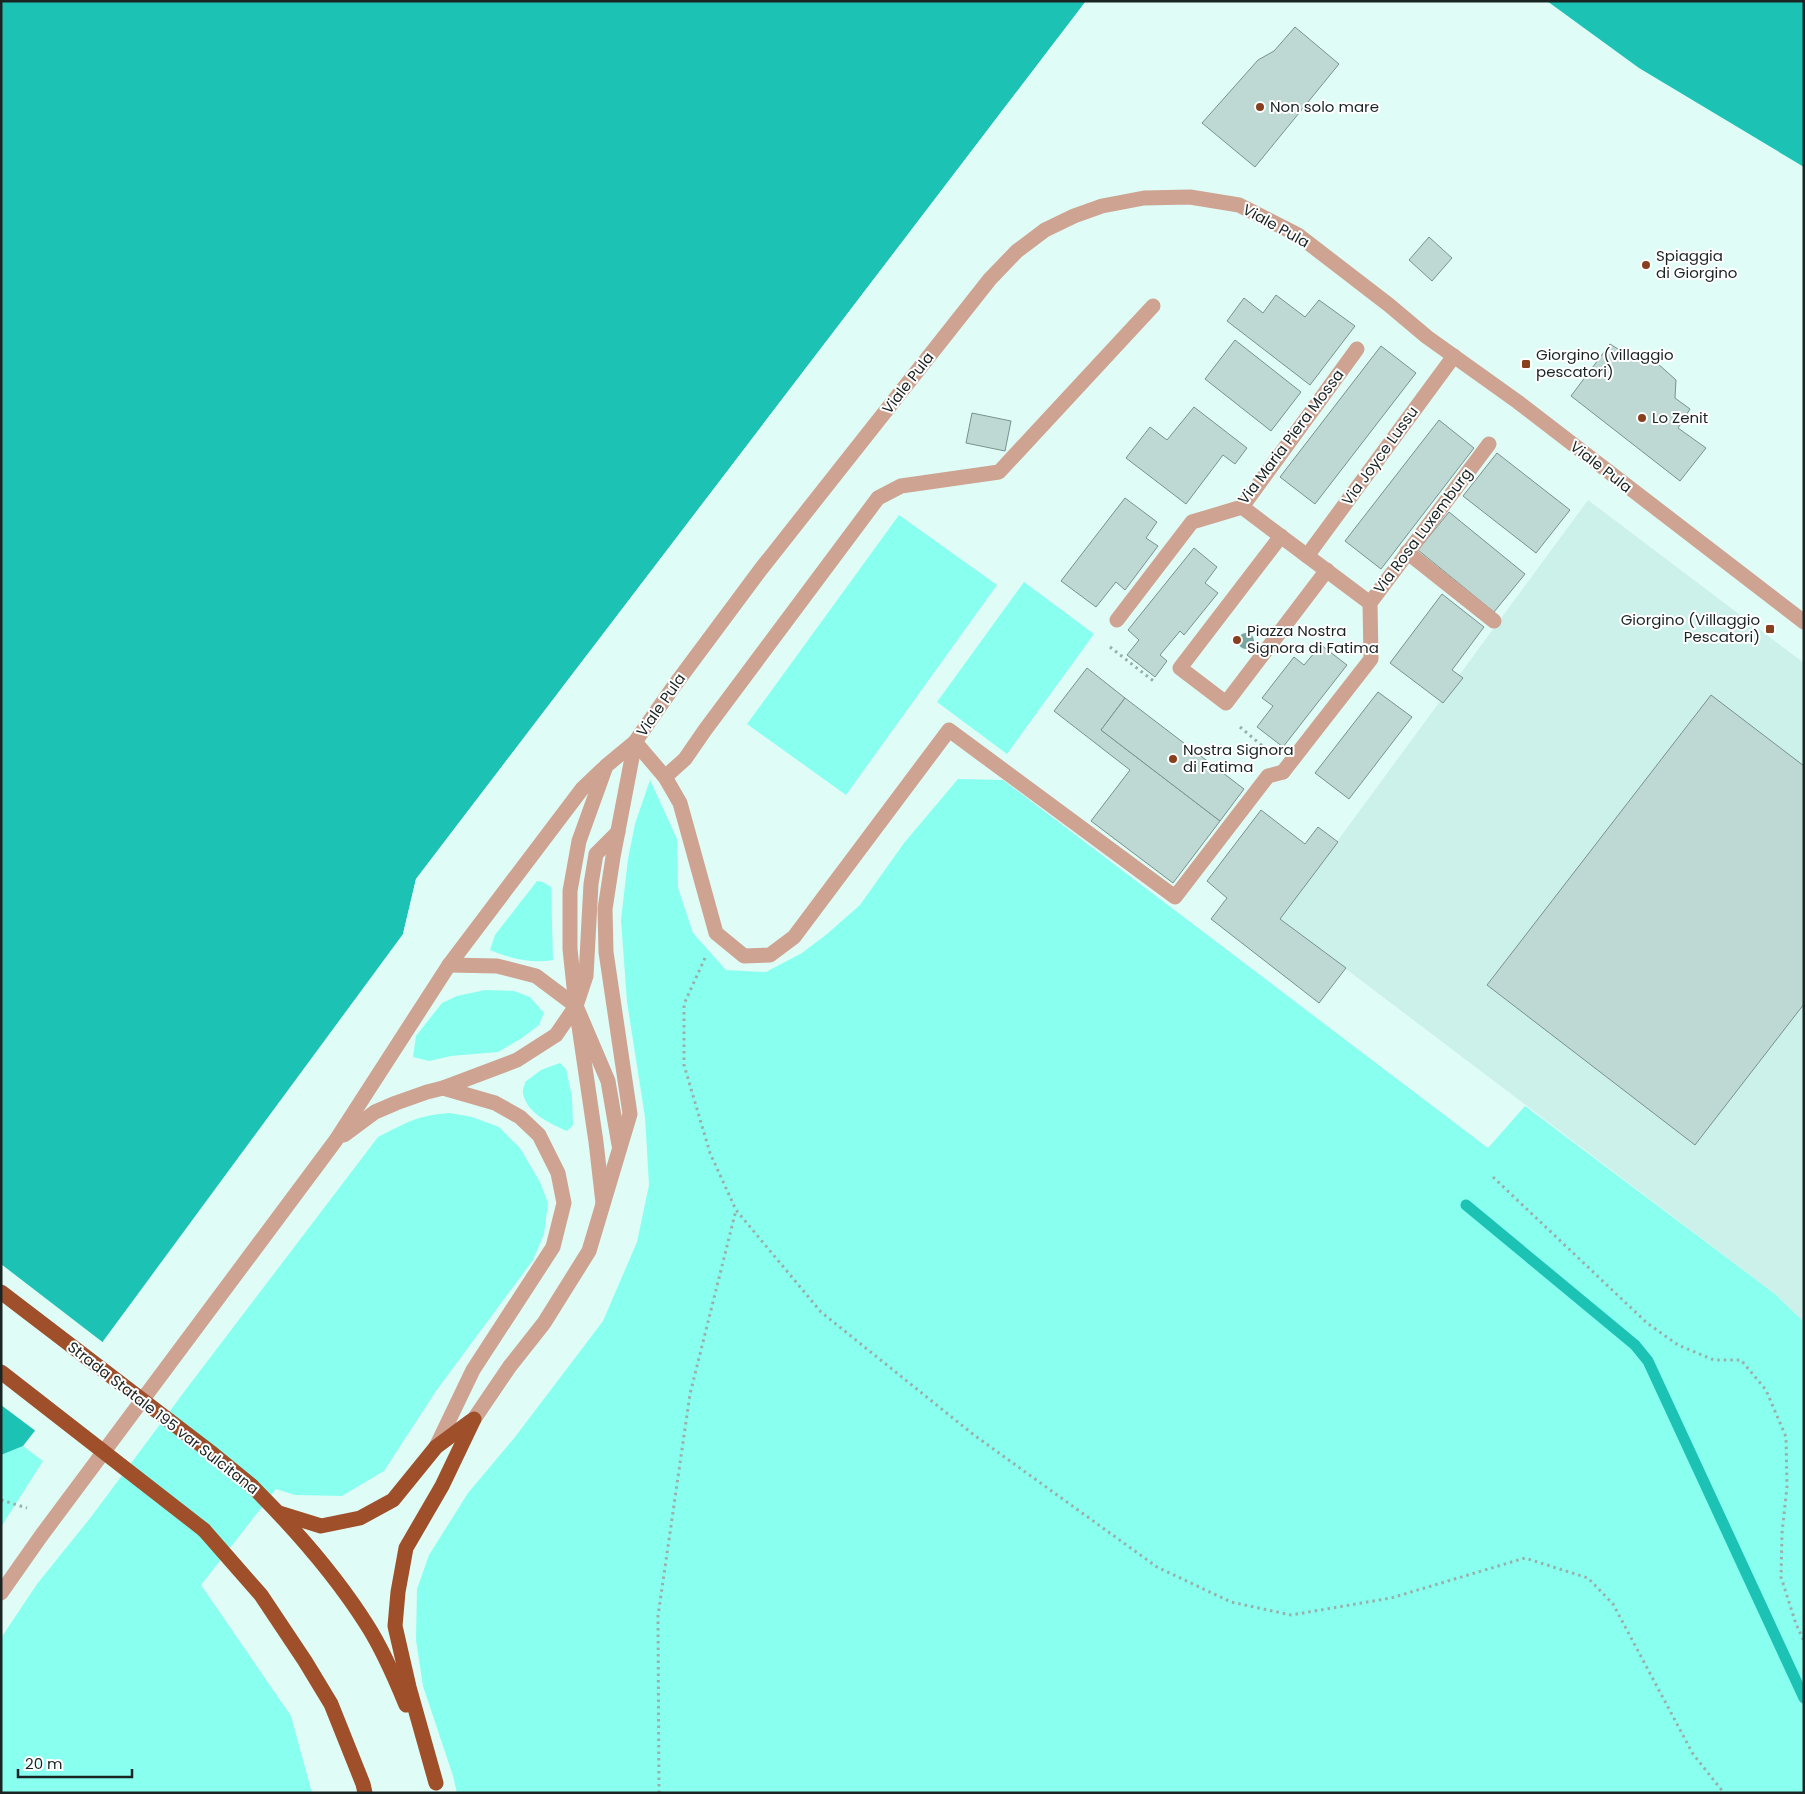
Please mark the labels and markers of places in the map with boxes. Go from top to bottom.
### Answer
place label: Non solo mare [1270,96,1379,117]
marker: Non solo mare [1254,101,1266,113]
place label: Spiaggia di Giorgino [1656,245,1737,283]
marker: Spiaggia di Giorgino [1640,259,1652,271]
place label: Giorgino (villaggio pescatori) [1536,344,1674,382]
marker: Giorgino (villaggio pescatori) [1520,358,1532,370]
place label: Lo Zenit [1652,407,1708,428]
marker: Lo Zenit [1636,412,1648,424]
place label: Giorgino (Villaggio Pescatori) [1621,609,1760,647]
place label: Piazza Nostra Signora di Fatima [1247,620,1379,658]
marker: Giorgino (Villaggio Pescatori) [1764,623,1776,635]
marker: Piazza Nostra Signora di Fatima [1231,634,1243,646]
place label: Nostra Signora di Fatima [1183,739,1294,777]
marker: Nostra Signora di Fatima [1167,753,1179,765]

